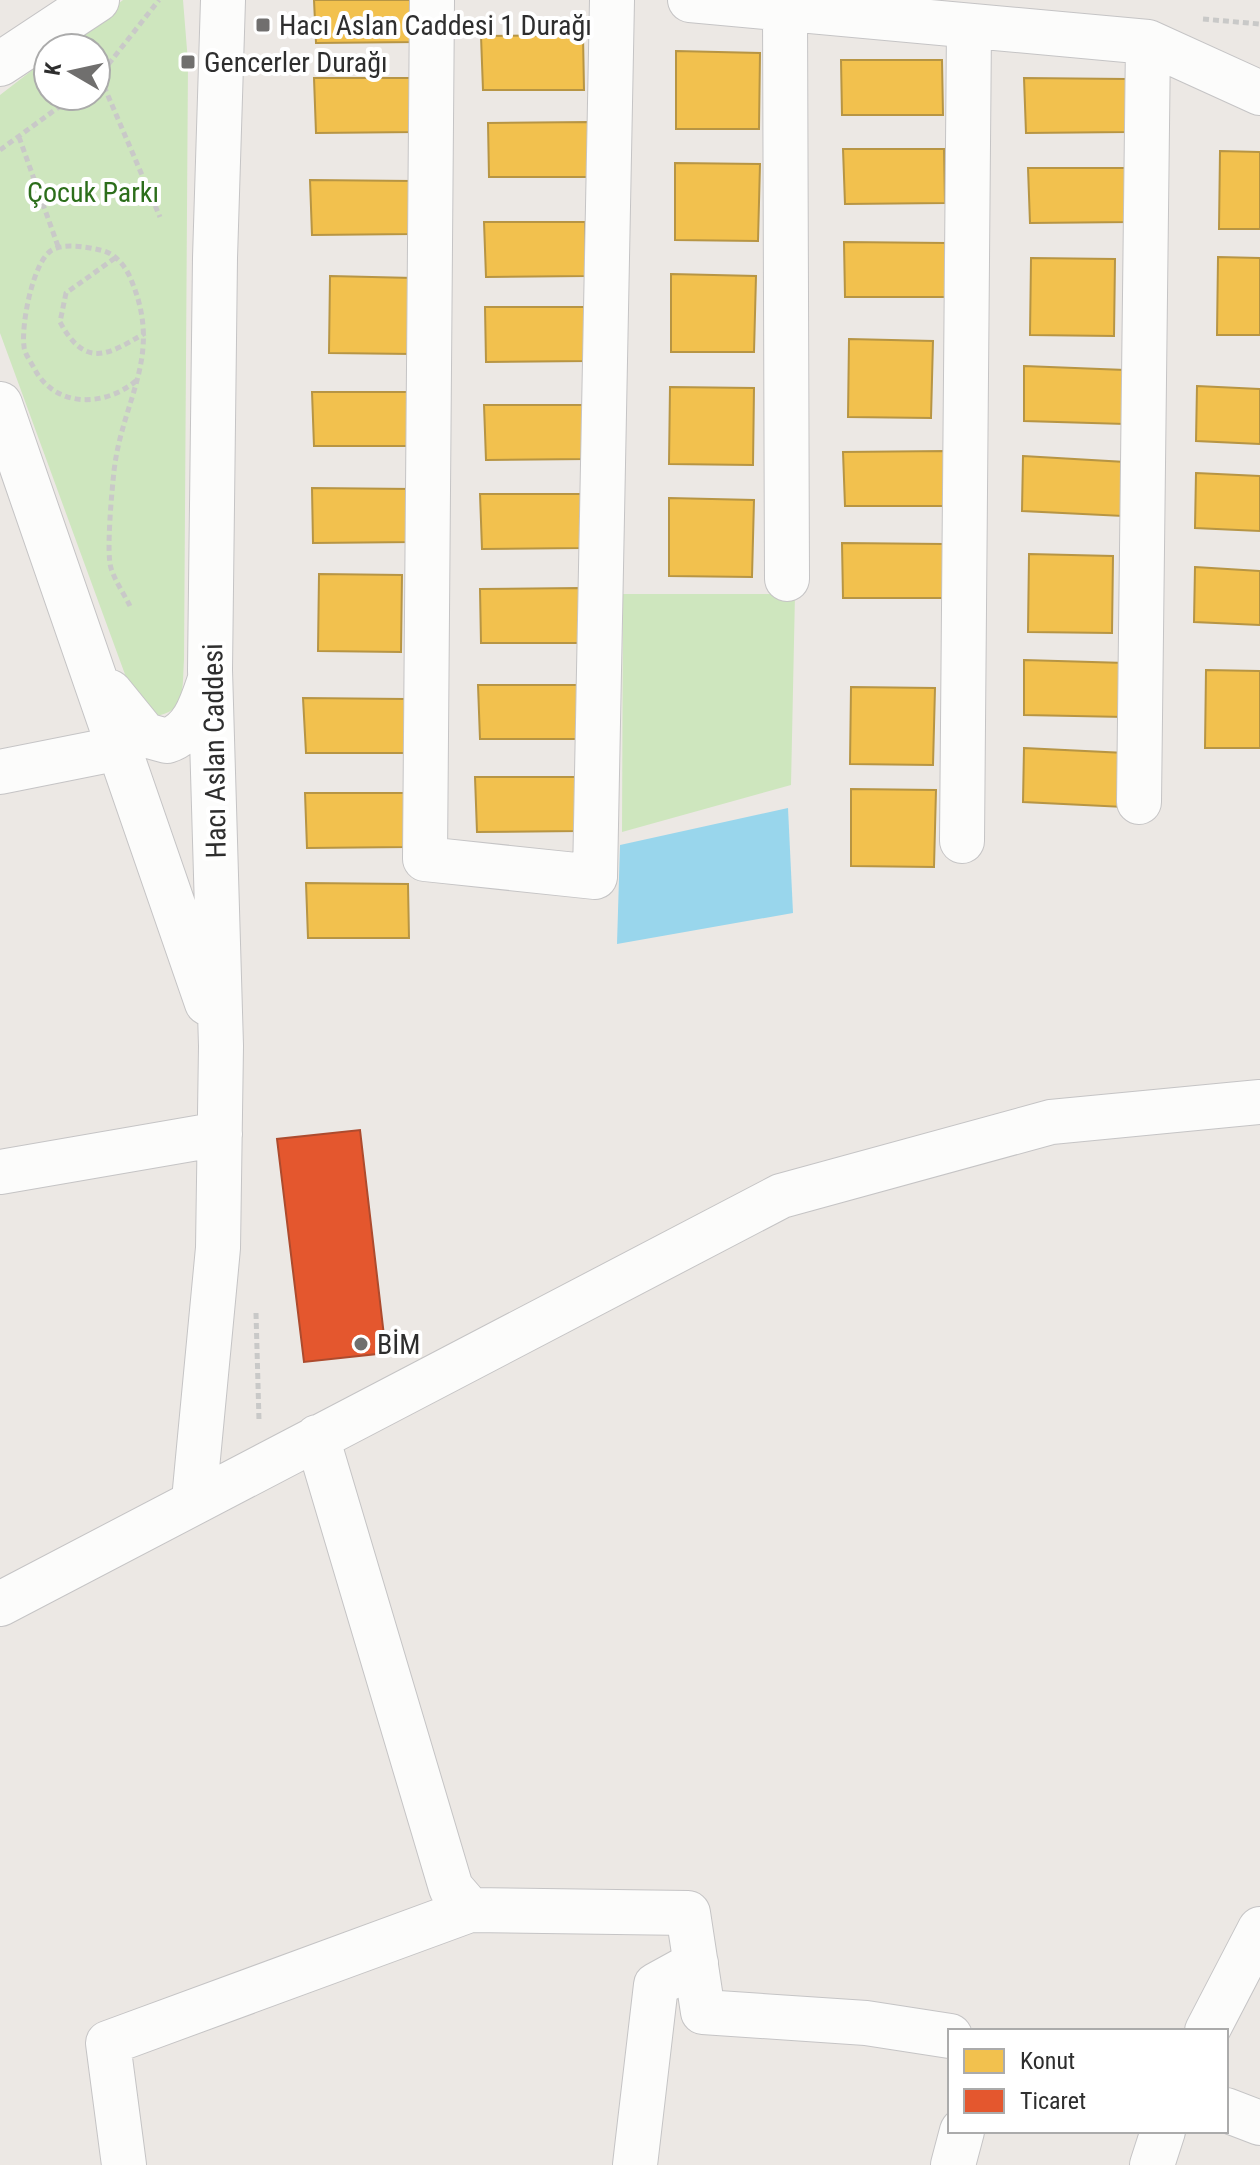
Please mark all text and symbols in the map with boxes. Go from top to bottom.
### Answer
place label: Hacı Aslan Caddesi 1 Durağı [279,9,592,42]
marker: Hacı Aslan Caddesi 1 Durağı [254,16,272,34]
north arrow [32,32,112,112]
place label: Gencerler Durağı [204,46,388,79]
marker: Gencerler Durağı [179,53,197,71]
text: K [39,60,66,77]
park label: Çocuk Parkı [27,176,159,209]
street label: Hacı Aslan Caddesi [196,643,233,859]
place label: BİM [377,1328,420,1361]
marker: BİM [352,1335,370,1353]
legend [948,2029,1228,2133]
text: Konut [1020,2047,1075,2075]
text: Ticaret [1020,2087,1086,2115]

